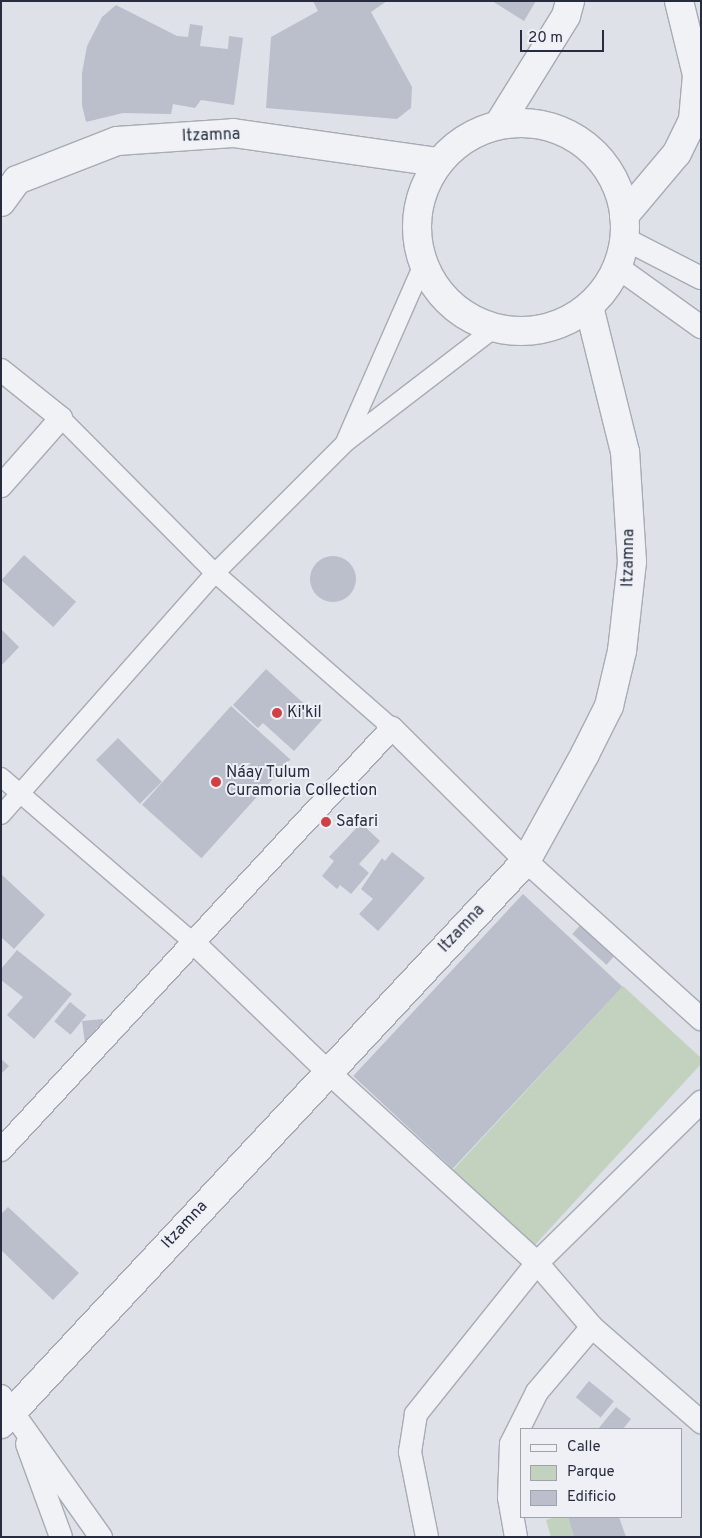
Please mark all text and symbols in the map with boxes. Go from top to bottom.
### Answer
scale bar [522,20,606,52]
text: 20 m [528,29,563,48]
street label: Itzamna [181,125,241,147]
street label: Itzamna [619,529,639,587]
place label: Ki'kil [287,703,322,723]
marker: Ki'kil [271,707,283,719]
place label: Náay Tulum Curamoria Collection [226,763,377,801]
marker: Náay Tulum Curamoria Collection [210,776,222,788]
place label: Safari [336,812,378,832]
marker: Safari [320,816,332,828]
street label: Itzamna [435,901,489,957]
street label: Itzamna [158,1197,212,1253]
legend [520,1428,682,1518]
text: Calle [567,1438,601,1457]
text: Parque [567,1463,615,1482]
text: Edificio [567,1488,616,1507]

